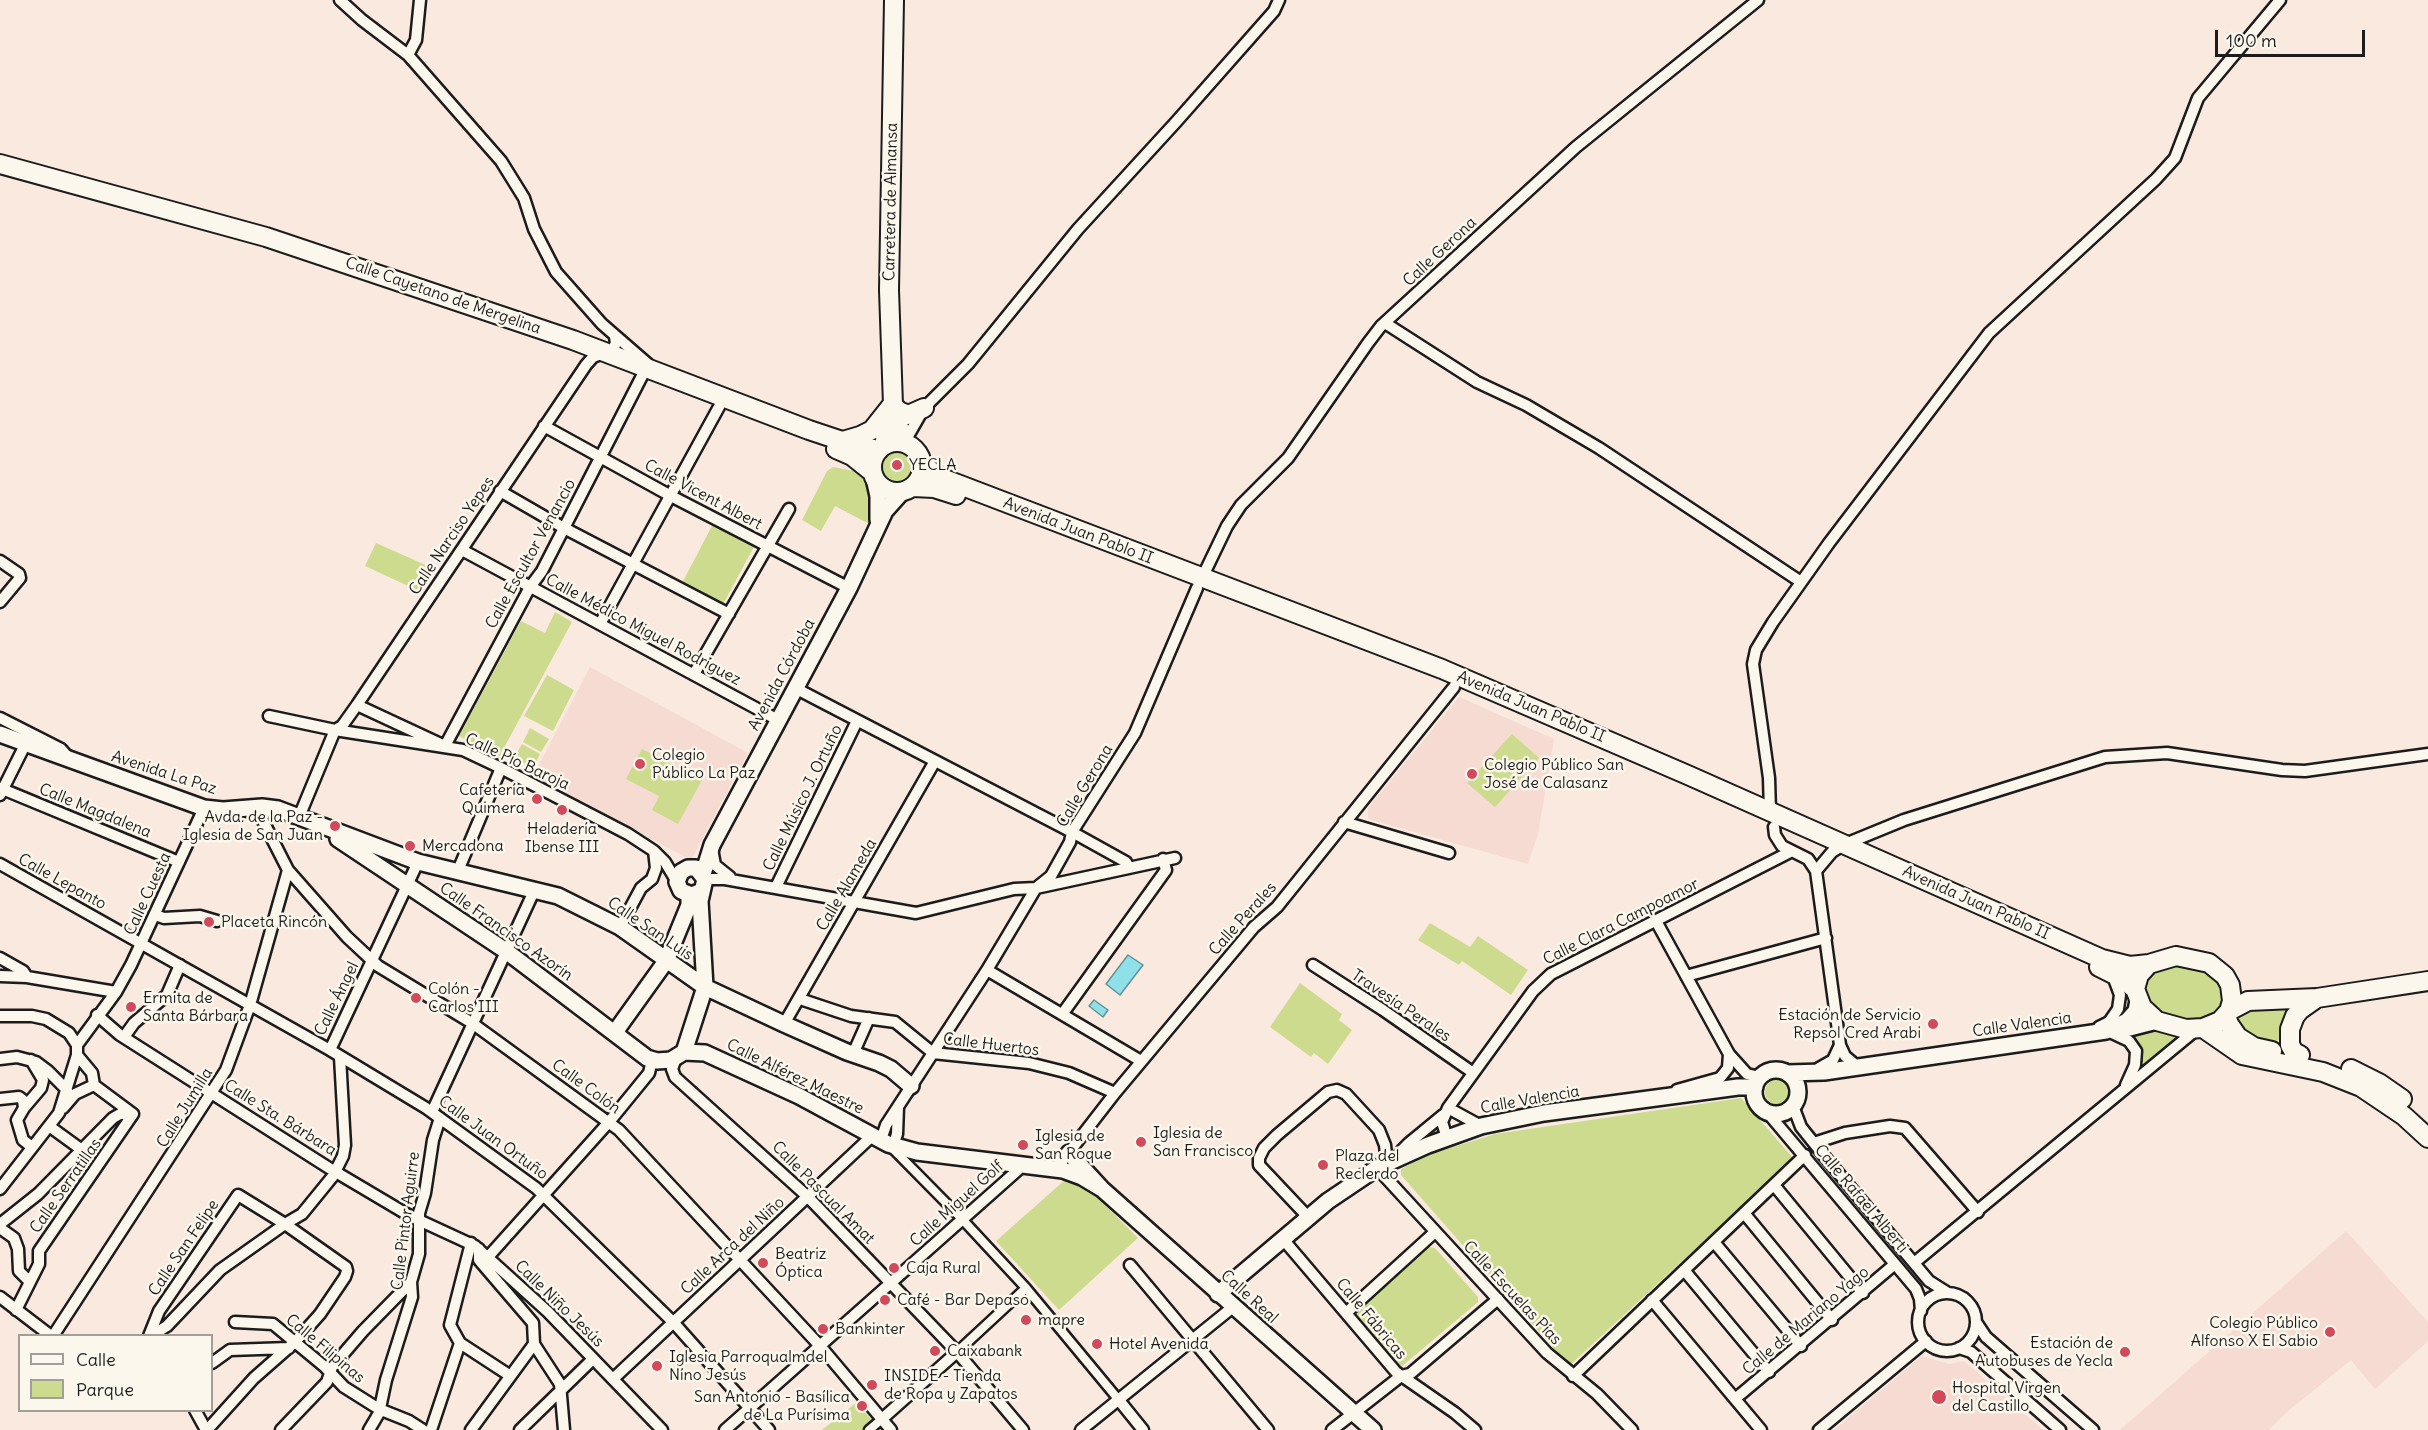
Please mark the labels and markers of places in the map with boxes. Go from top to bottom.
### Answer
place label: YECLA [909,455,957,475]
marker: YECLA [890,458,904,472]
place label: Colegio Público La Paz [652,745,755,783]
place label: Colegio Público San José de Calasanz [1484,755,1624,793]
marker: Colegio Público La Paz [633,757,647,771]
marker: Colegio Público San José de Calasanz [1465,767,1479,781]
place label: Cafetería Quimera [459,780,525,818]
marker: Cafetería Quimera [530,792,544,806]
marker: Heladería Ibense III [555,803,569,817]
place label: Avda. de la Paz - Iglesia de San Juan [183,807,323,845]
marker: Avda. de la Paz - Iglesia de San Juan [328,819,342,833]
place label: Heladería Ibense III [525,819,599,857]
place label: Mercadona [422,836,504,856]
marker: Mercadona [403,839,417,853]
place label: Placeta Rincón [221,912,327,932]
marker: Placeta Rincón [202,915,216,929]
place label: Colón - Carlos III [428,979,499,1017]
place label: Ermita de Santa Bárbara [143,988,248,1026]
marker: Colón - Carlos III [409,991,423,1005]
marker: Ermita de Santa Bárbara [124,1000,138,1014]
place label: Estación de Servicio Repsol Cred Arabi [1778,1005,1921,1043]
marker: Estación de Servicio Repsol Cred Arabi [1926,1017,1940,1031]
place label: Iglesia de San Francisco [1153,1123,1253,1161]
place label: Iglesia de San Roque [1035,1126,1112,1164]
marker: Iglesia de San Francisco [1134,1135,1148,1149]
marker: Iglesia de San Roque [1016,1138,1030,1152]
place label: Plaza del Reclerdo [1335,1146,1399,1184]
marker: Plaza del Reclerdo [1316,1158,1330,1172]
place label: Beatriz Óptica [775,1244,826,1282]
marker: Beatriz Óptica [756,1256,770,1270]
place label: Caja Rural [906,1258,981,1278]
marker: Caja Rural [887,1261,901,1275]
place label: Café - Bar Depaso [897,1290,1029,1310]
marker: Café - Bar Depaso [878,1293,892,1307]
place label: mapre [1038,1310,1085,1330]
marker: mapre [1019,1313,1033,1327]
place label: Colegio Público Alfonso X El Sabio [2191,1313,2318,1351]
place label: Bankinter [835,1319,905,1339]
marker: Bankinter [816,1322,830,1336]
marker: Colegio Público Alfonso X El Sabio [2323,1325,2337,1339]
place label: Estación de Autobuses de Yecla [1975,1333,2113,1371]
place label: Hotel Avenida [1109,1334,1209,1354]
marker: Hotel Avenida [1090,1337,1104,1351]
place label: Caixabank [947,1341,1022,1361]
marker: Caixabank [928,1344,942,1358]
marker: Estación de Autobuses de Yecla [2118,1345,2132,1359]
place label: Iglesia Parroqualmdel Níno Jesús [669,1347,827,1385]
marker: Iglesia Parroqualmdel Níno Jesús [650,1359,664,1373]
place label: INSIDE - Tienda de Ropa y Zapatos [884,1366,1018,1404]
marker: INSIDE - Tienda de Ropa y Zapatos [865,1378,879,1392]
place label: Hospital Virgen del Castillo [1952,1378,2061,1416]
place label: San Antonio - Basílica de La Purísima [694,1387,850,1425]
marker: Hospital Virgen del Castillo [1930,1388,1948,1406]
marker: San Antonio - Basílica de La Purísima [855,1399,869,1413]

